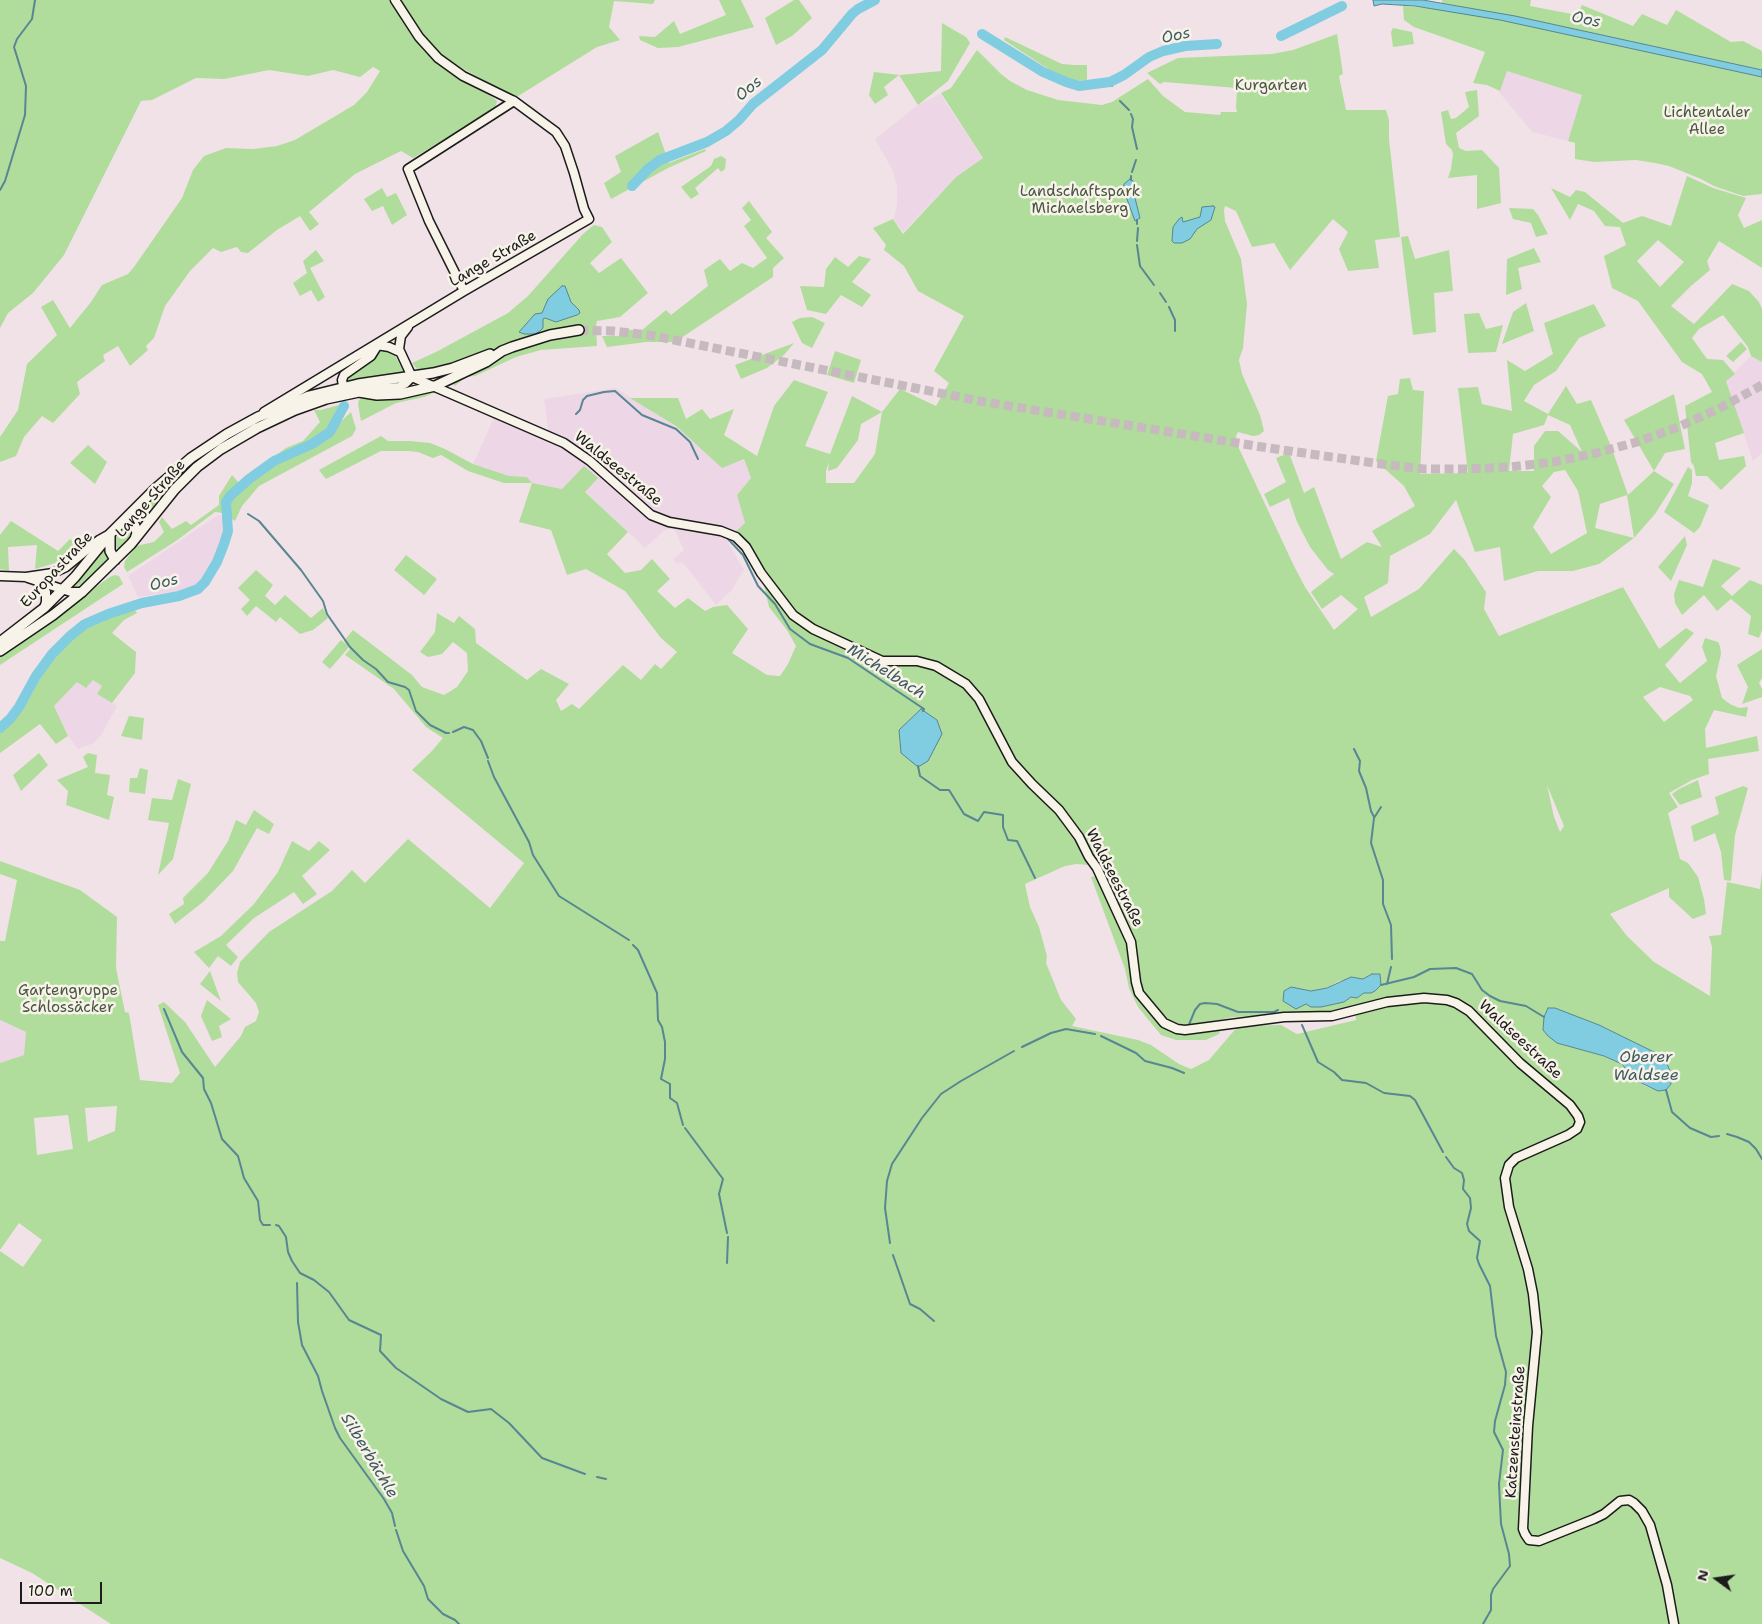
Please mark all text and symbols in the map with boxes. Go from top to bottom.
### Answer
water label: Oos [1570,8,1602,32]
water label: Oos [1160,24,1192,48]
water label: Oos [732,72,766,106]
park label: Kurgarten [1235,77,1307,95]
park label: Lichtentaler Allee [1664,104,1750,139]
park label: Landschaftspark Michaelsberg [1020,183,1140,218]
street label: Lange Straße [446,227,540,291]
street label: Waldseestraße [570,428,666,510]
street label: Lange Straße [112,456,190,542]
street label: Europastraße [17,528,97,612]
water label: Oos [147,570,181,596]
water label: Michelbach [843,640,929,704]
street label: Waldseestraße [1081,826,1147,930]
park label: Gartengruppe Schlossäcker [18,982,118,1017]
street label: Waldseestraße [1474,997,1566,1083]
water label: Oberer Waldsee [1613,1048,1679,1086]
street label: Katzensteinstraße [1502,1365,1530,1499]
water label: Silberbächle [336,1410,402,1502]
north arrow [1692,1554,1742,1604]
text: N [1692,1568,1713,1583]
scale bar [22,1572,105,1604]
text: 100 m [28,1581,73,1601]

